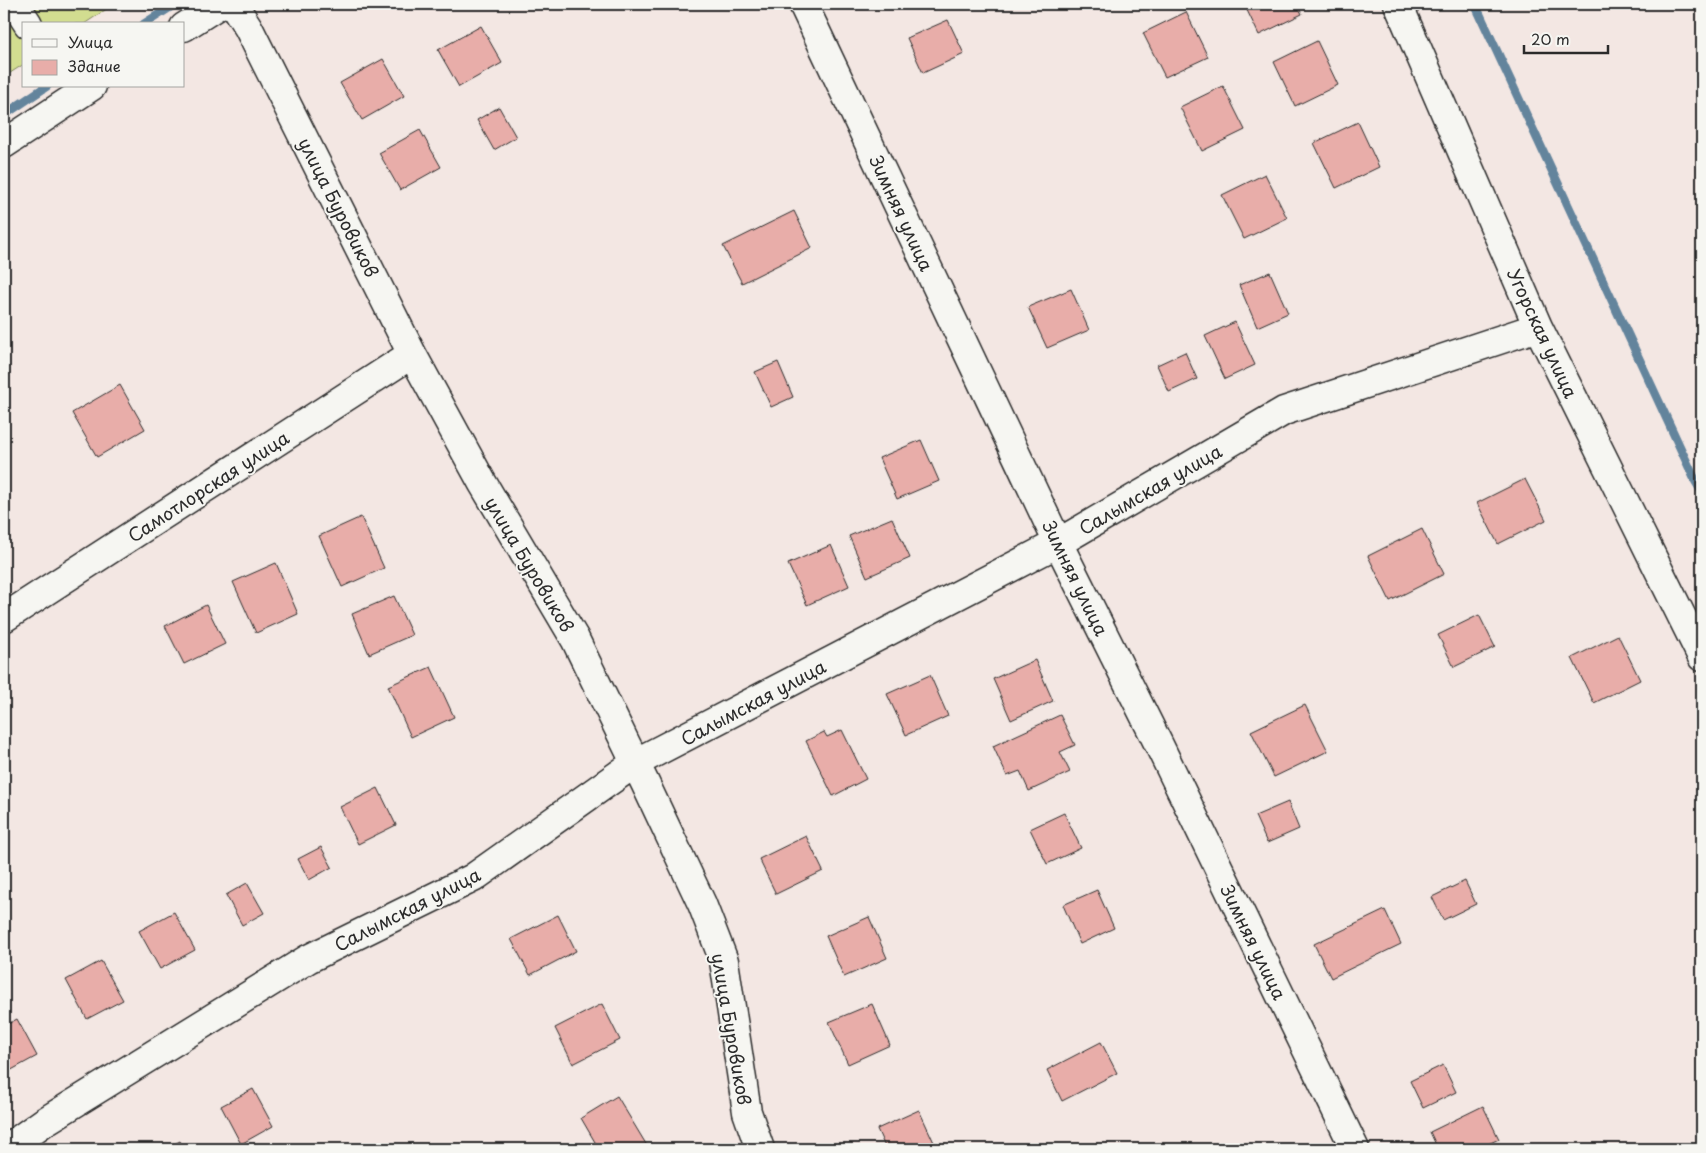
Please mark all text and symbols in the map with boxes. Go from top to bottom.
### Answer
legend [22,22,185,88]
scale bar [1524,22,1607,54]
text: 20 m [1531,27,1570,50]
text: Улица [68,30,113,53]
text: Здание [68,54,121,77]
street label: улица Буровиков [292,132,386,282]
street label: Зимняя улица [863,151,941,276]
street label: Угорская улица [1501,264,1585,403]
street label: Самотлорская улица [122,423,294,548]
street label: Салымская улица [1074,437,1227,541]
street label: улица Буровиков [479,491,581,637]
street label: Зимняя улица [1036,516,1116,641]
street label: Салымская улица [676,652,831,752]
street label: Салымская улица [329,860,485,958]
street label: Зимняя улица [1214,880,1294,1005]
street label: улица Буровиков [705,951,759,1107]

